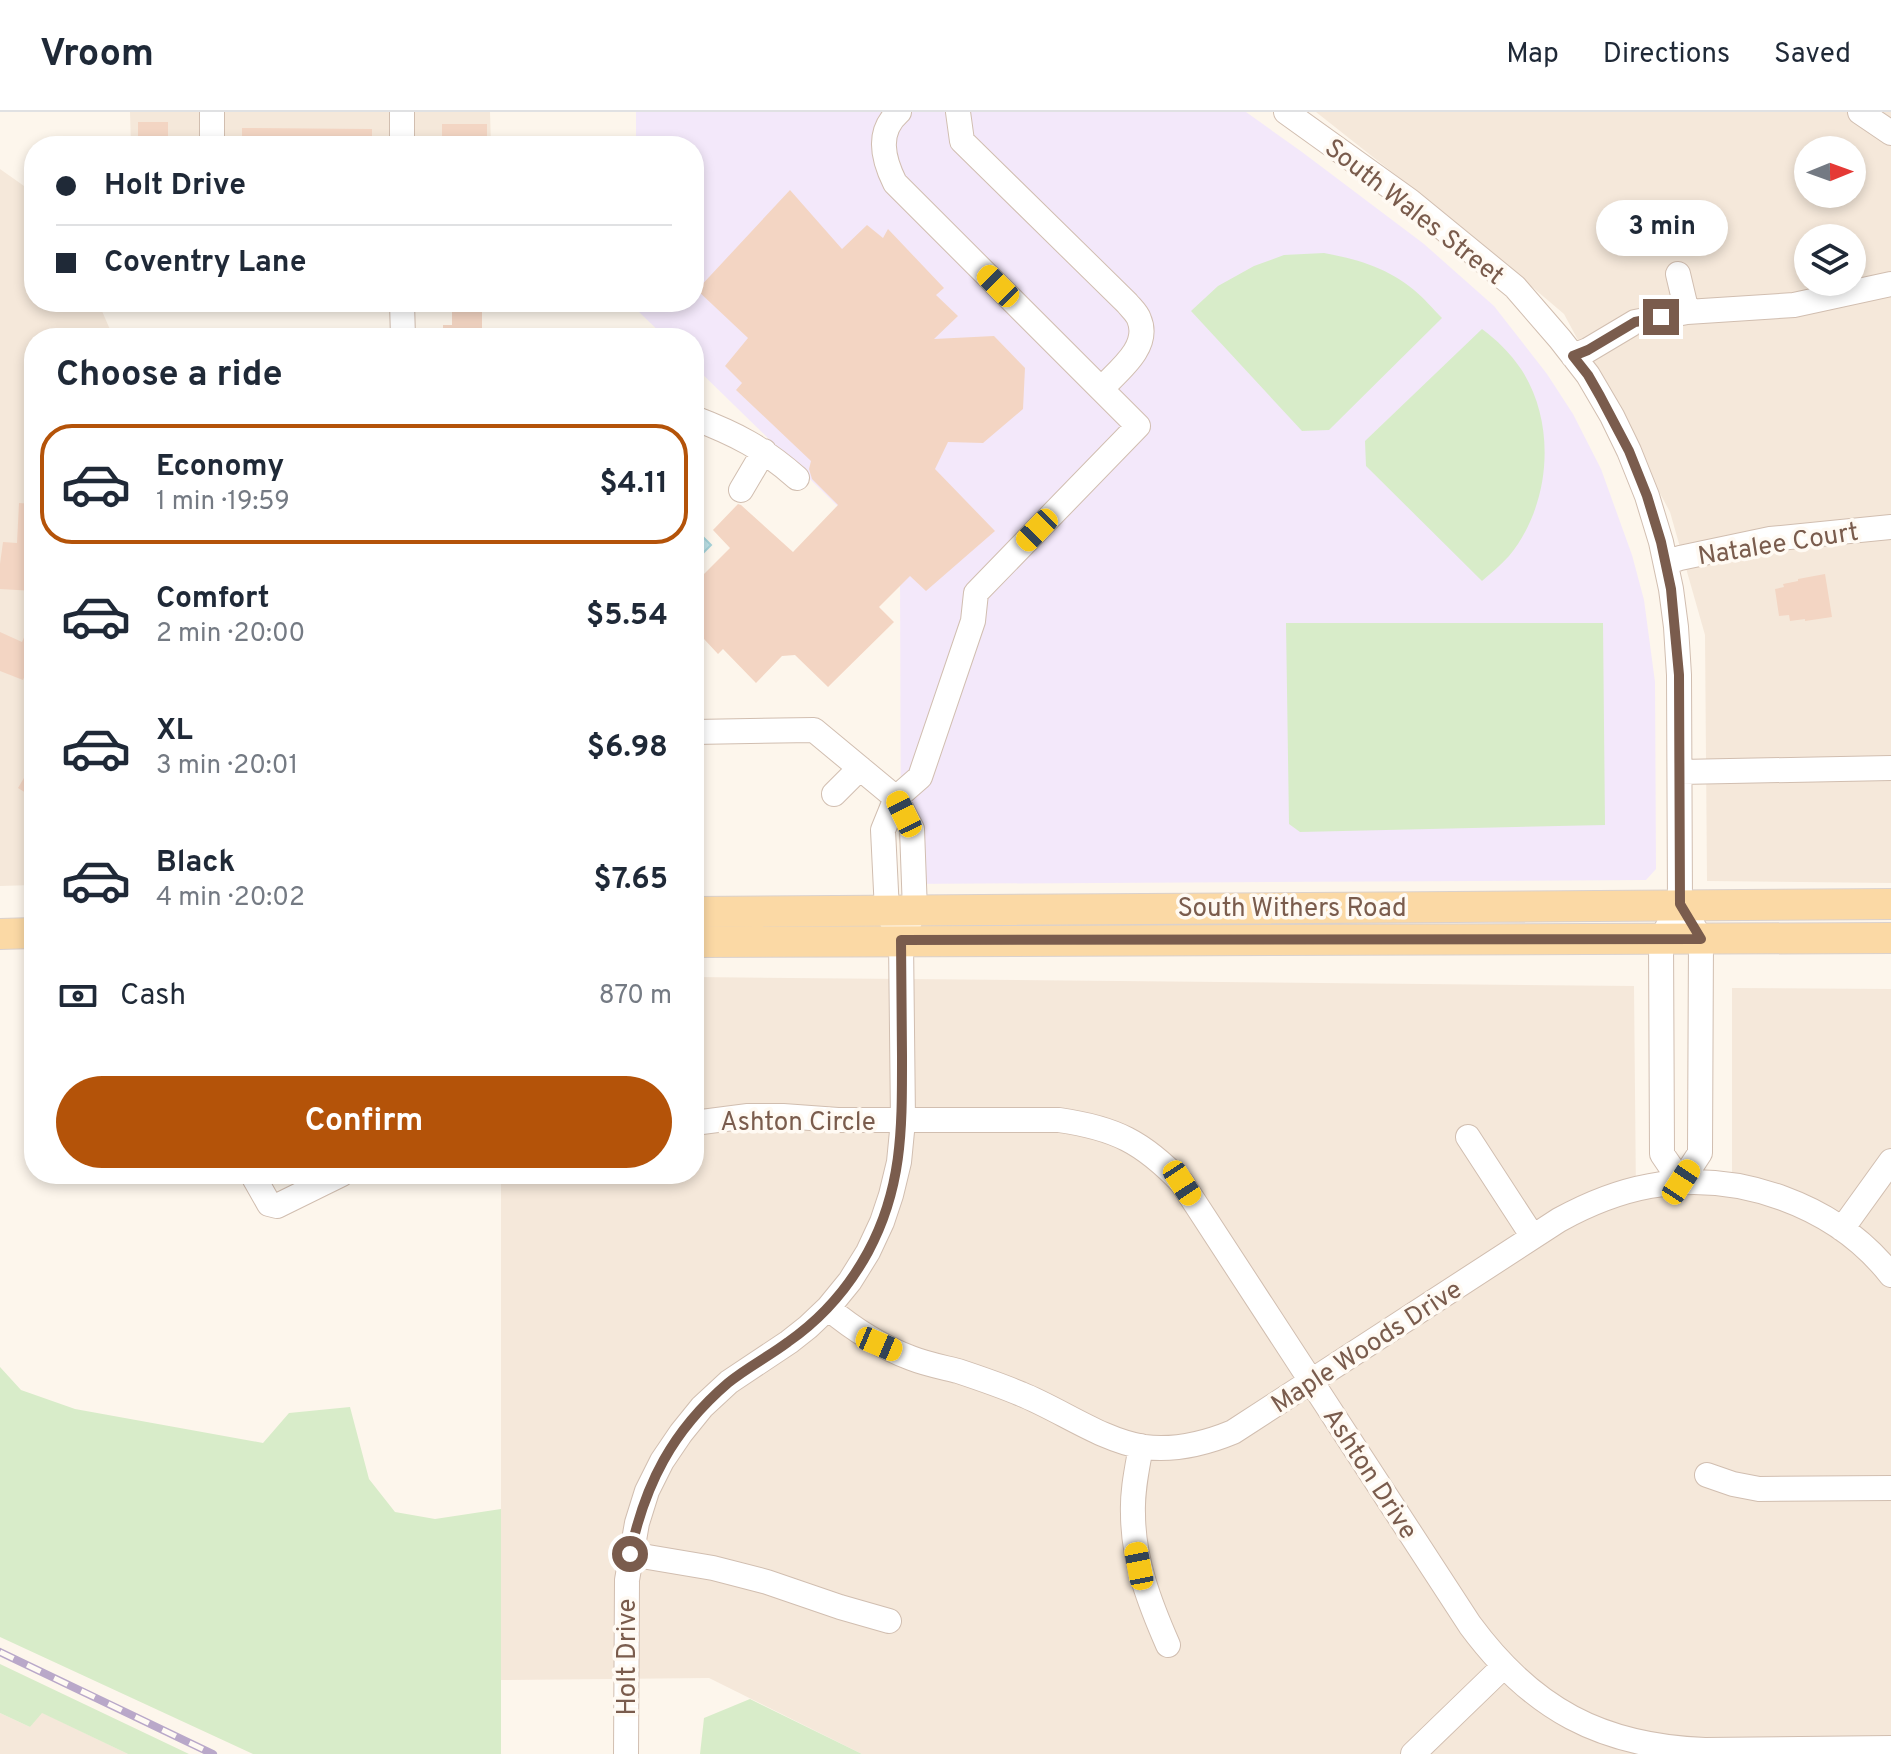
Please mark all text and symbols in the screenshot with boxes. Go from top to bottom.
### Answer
text: Vroom [40,31,154,80]
text: Map [1506,37,1559,73]
text: Directions [1603,37,1730,73]
text: Saved [1774,37,1851,73]
street label: South Wales Street [1317,133,1510,293]
north arrow [1794,136,1866,208]
map controls [1794,136,1866,296]
text: Holt Drive [104,168,246,205]
callout: 3 min [1595,201,1727,257]
text: 3 min [1628,211,1696,244]
button: layers [1794,224,1866,296]
text: Coventry Lane [104,245,307,282]
car [973,261,1023,311]
route end [1643,299,1679,335]
text: Choose a ride [56,353,282,399]
icon: car [60,448,132,520]
text: Economy [156,449,284,486]
text: $4.11 [599,466,668,503]
text: 1 min · 19:59 [156,486,290,519]
car [1012,504,1062,556]
street label: Natalee Court [1696,516,1861,574]
icon: car [60,580,132,652]
text: Comfort [156,581,269,618]
text: $5.54 [586,598,668,635]
text: 2 min · 20:00 [156,618,305,651]
icon: car [60,712,132,784]
text: XL [156,713,193,750]
text: $6.98 [587,730,668,767]
text: 3 min · 20:01 [156,750,298,783]
car [883,787,925,841]
icon: car [60,844,132,916]
text: Black [156,845,235,882]
text: $7.65 [594,862,668,899]
text: 4 min · 20:02 [156,882,305,915]
street label: South Withers Road [1177,893,1407,926]
icon: cash [56,974,100,1018]
text: Cash [120,978,186,1015]
text: 870 m [599,980,672,1013]
button: Confirm [56,1076,672,1168]
street label: Ashton Circle [720,1107,876,1140]
car [1658,1155,1704,1209]
car [1159,1156,1205,1210]
street label: Maple Woods Drive [1266,1274,1469,1422]
car [852,1324,906,1364]
street label: Ashton Drive [1314,1402,1424,1546]
route start [612,1536,648,1572]
car [1123,1540,1155,1592]
street label: Holt Drive [612,1598,645,1716]

